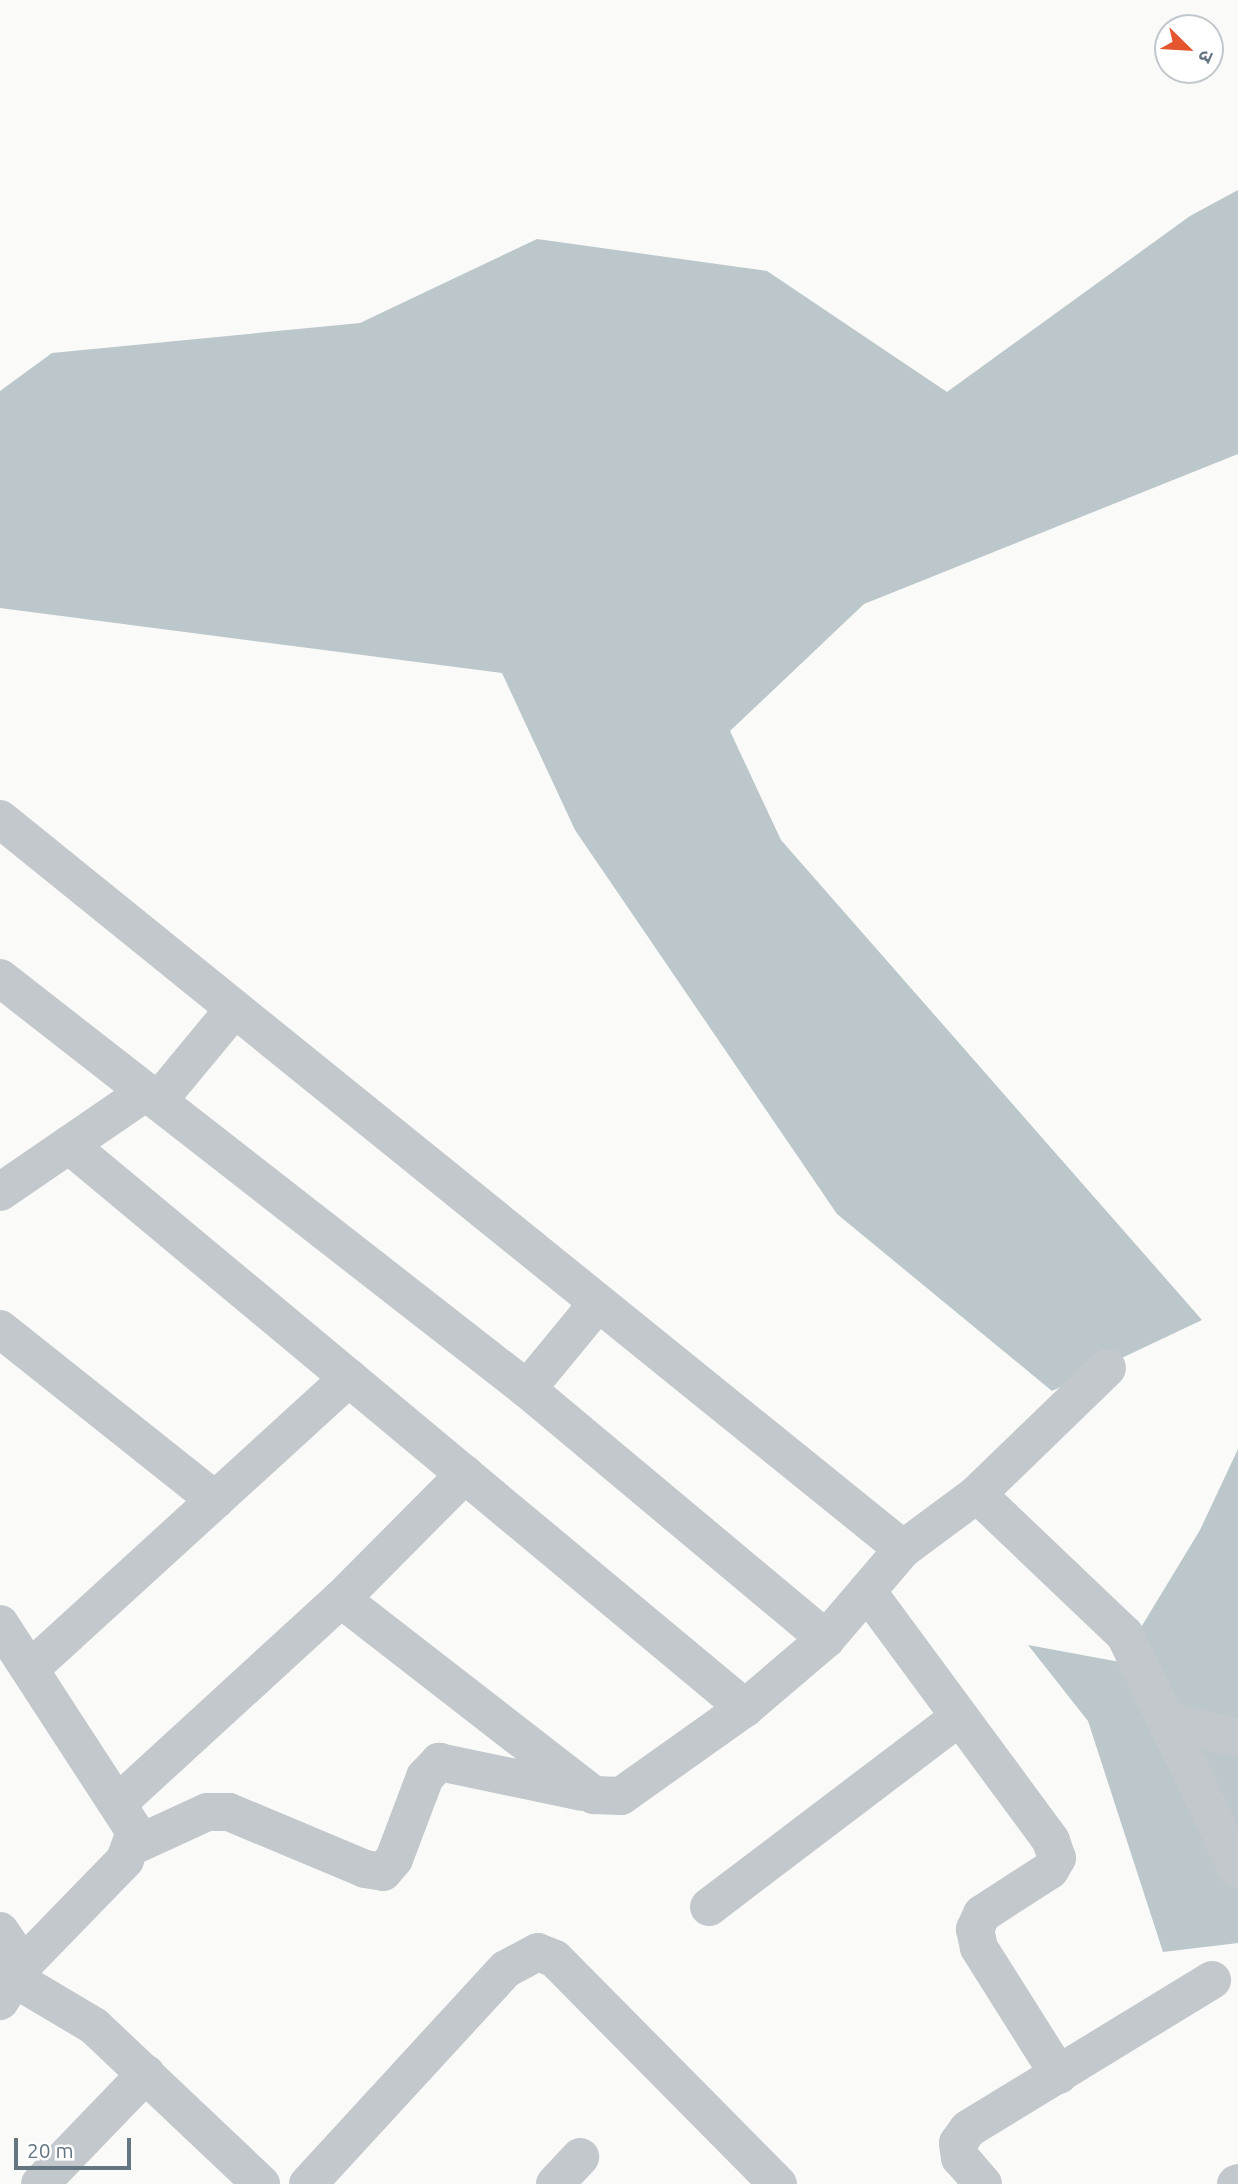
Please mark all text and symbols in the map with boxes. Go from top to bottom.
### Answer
north arrow [1154,14,1224,84]
text: उ [1194,47,1219,66]
scale bar [18,2124,135,2168]
text: 20 m [27,2138,74,2162]

